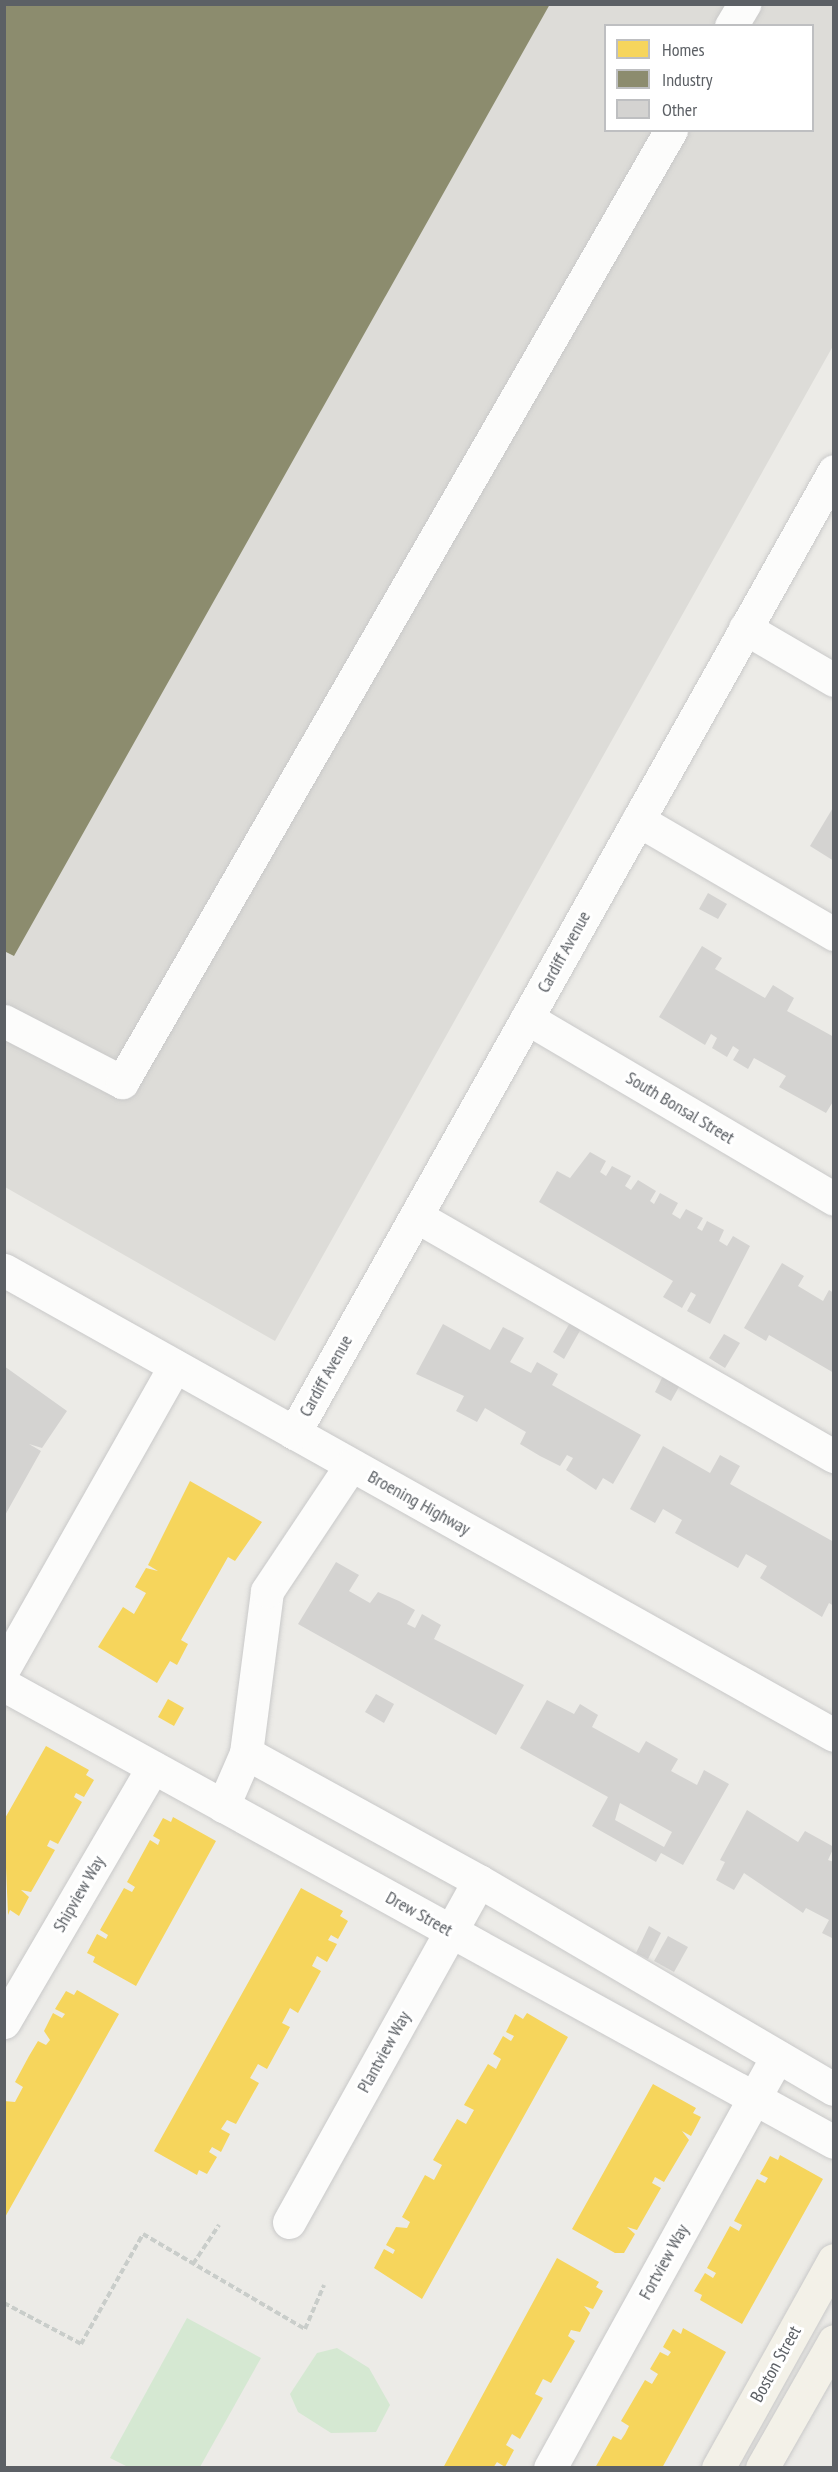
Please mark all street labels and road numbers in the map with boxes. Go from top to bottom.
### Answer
street label: Cardiff Avenue [533,907,595,997]
street label: South Bonsal Street [622,1067,738,1149]
street label: Cardiff Avenue [295,1331,357,1421]
street label: Broening Highway [364,1466,474,1540]
street label: Shipview Way [48,1852,110,1936]
street label: Drew Street [382,1887,456,1941]
street label: Plantview Way [353,2007,415,2097]
street label: Fortview Way [634,2220,694,2304]
street label: Boston Street [746,2322,806,2406]

